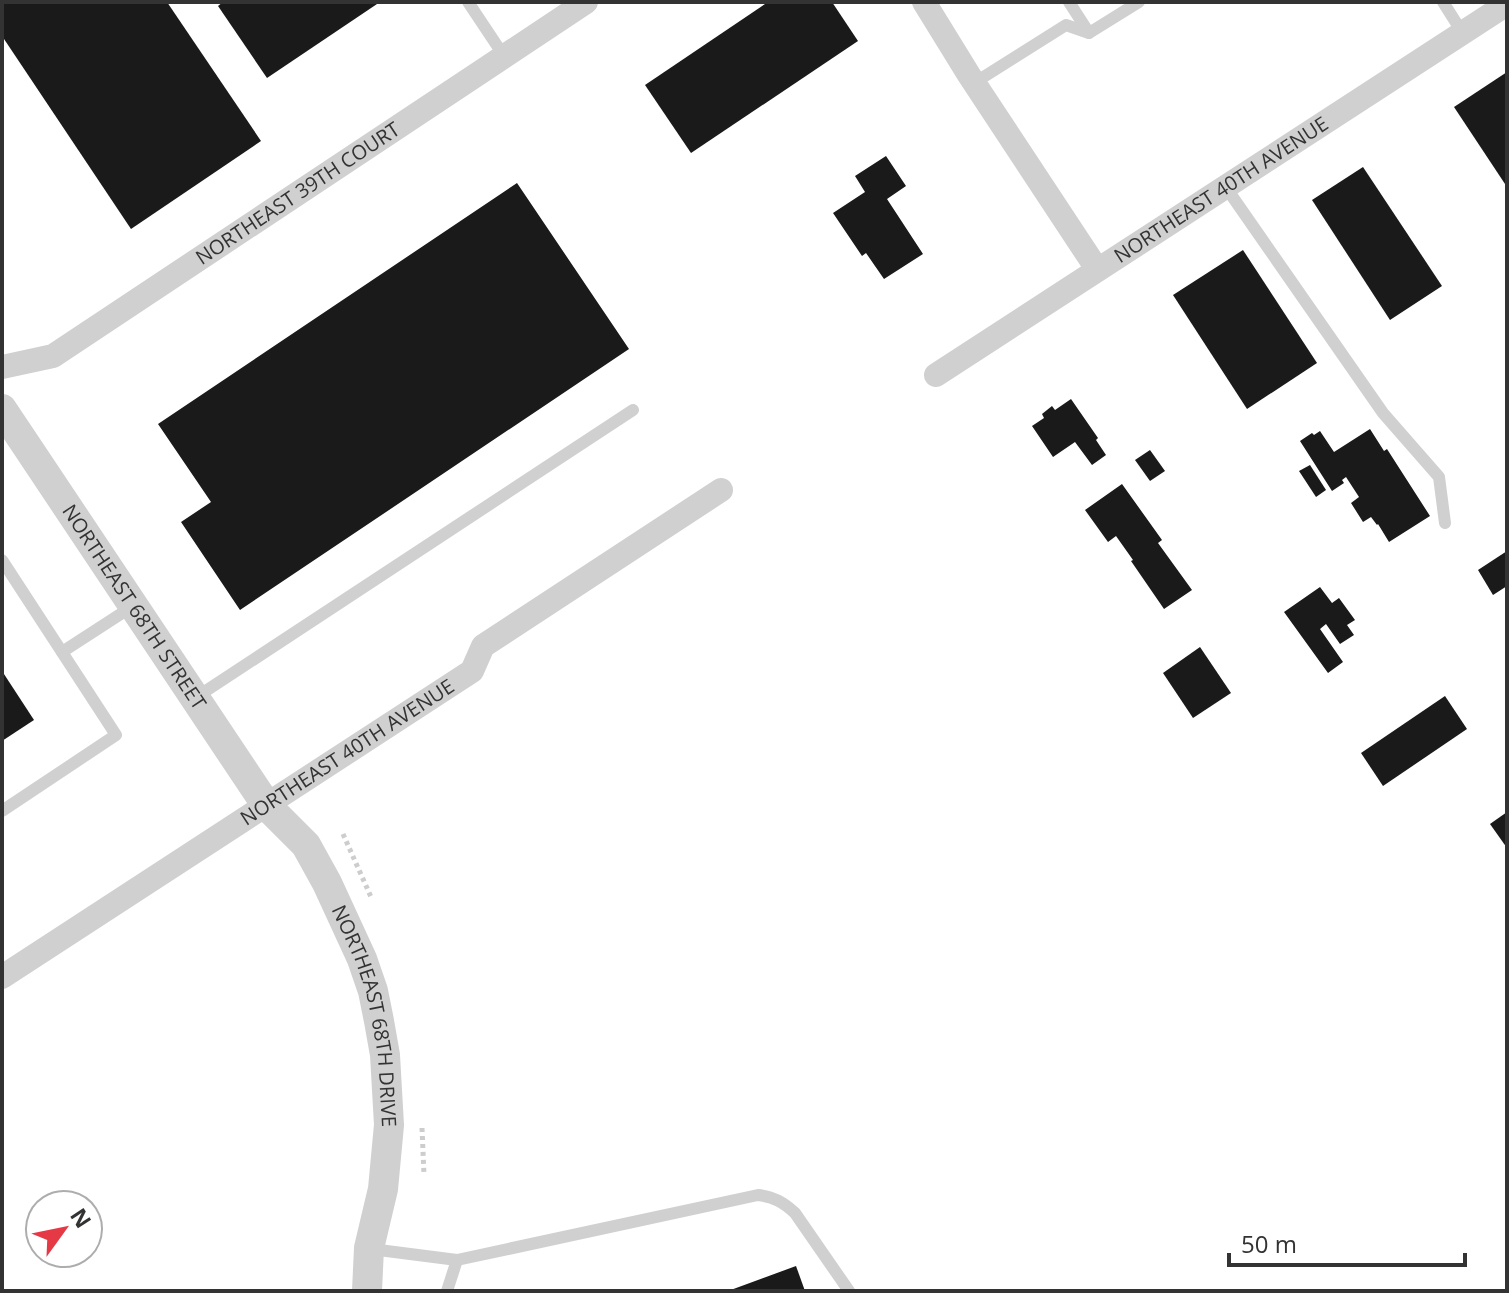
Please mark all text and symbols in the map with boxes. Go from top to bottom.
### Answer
street label: NORTHEAST 40TH AVENUE [1109,110,1333,269]
street label: NORTHEAST 39TH COURT [190,115,405,271]
street label: NORTHEAST 68TH STREET [56,499,213,714]
street label: NORTHEAST 40TH AVENUE [235,672,459,831]
street label: NORTHEAST 68TH DRIVE [326,900,403,1128]
north arrow [24,1189,104,1269]
text: N [64,1202,99,1233]
scale bar [1229,1217,1465,1267]
text: 50 m [1241,1227,1297,1260]

